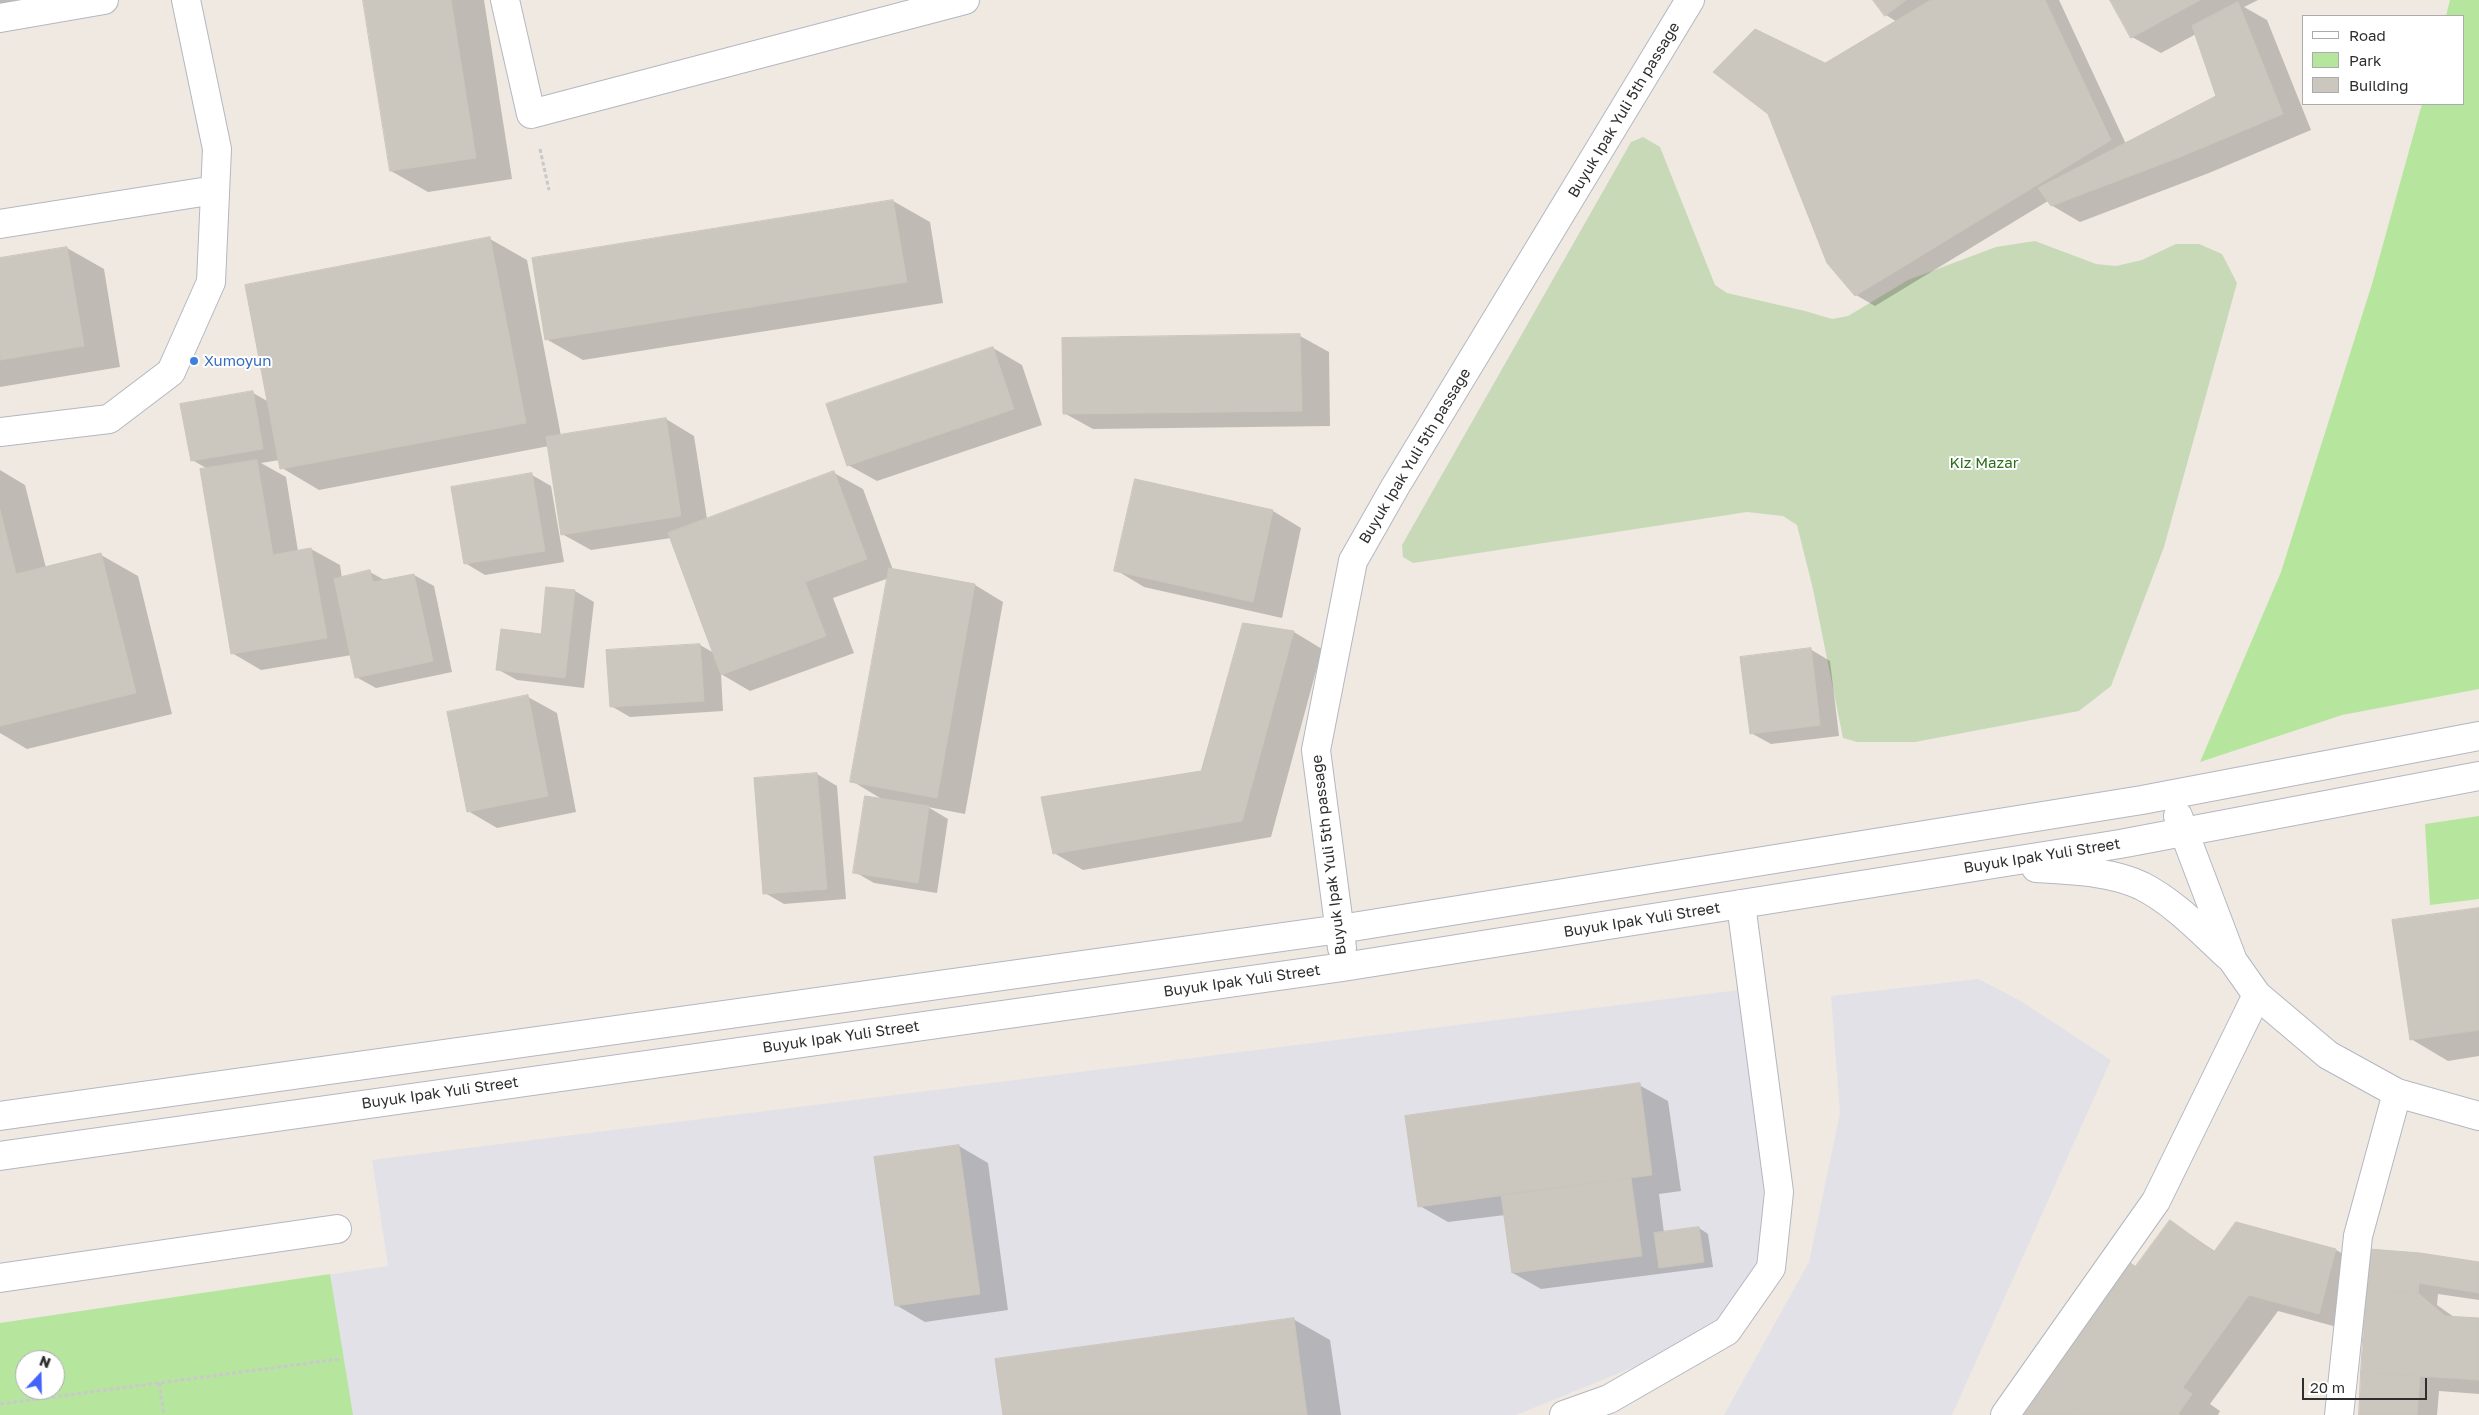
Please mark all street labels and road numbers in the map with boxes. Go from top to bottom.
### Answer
street label: Buyuk Ipak Yuli 5th passage [1564,19,1684,201]
street label: Buyuk Ipak Yuli 5th passage [1355,365,1475,547]
street label: Buyuk Ipak Yuli 5th passage [1308,754,1350,956]
street label: Buyuk Ipak Yuli Street [1962,835,2122,877]
street label: Buyuk Ipak Yuli Street [1562,899,1722,941]
street label: Buyuk Ipak Yuli Street [1162,961,1322,1001]
street label: Buyuk Ipak Yuli Street [761,1017,921,1057]
street label: Buyuk Ipak Yuli Street [360,1073,520,1113]

